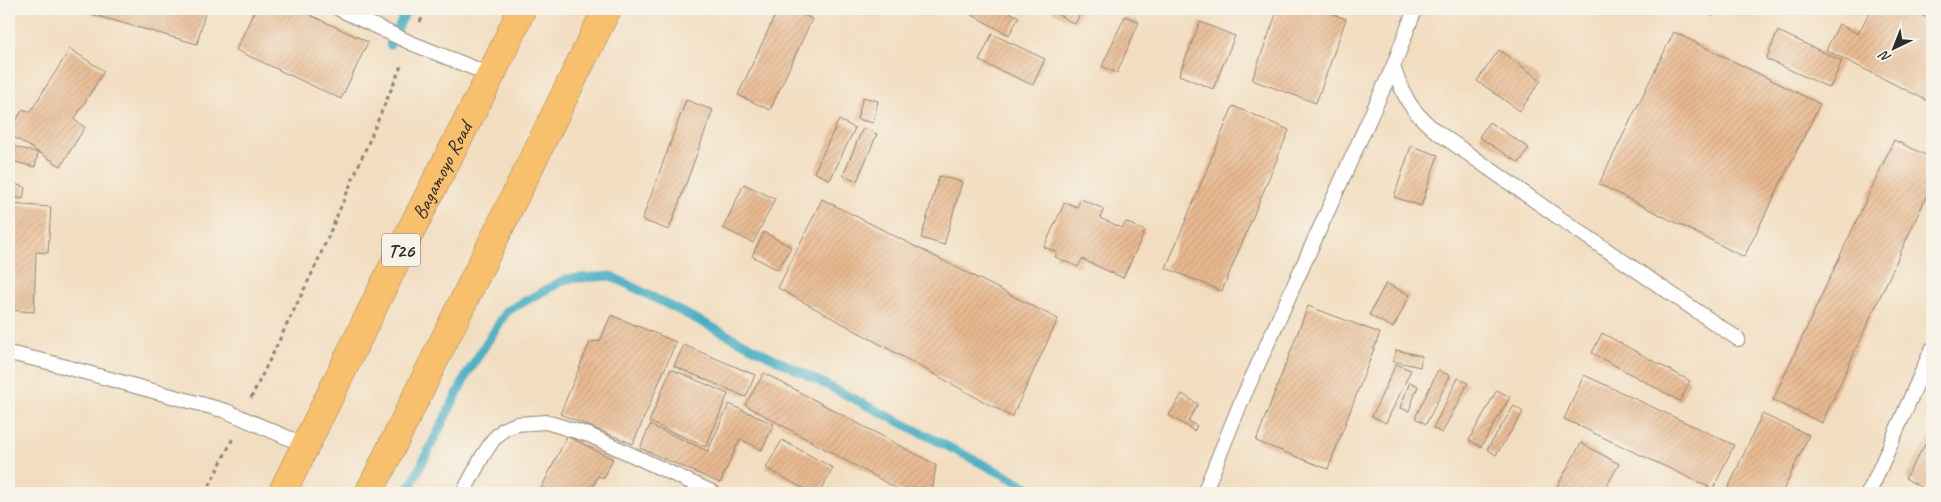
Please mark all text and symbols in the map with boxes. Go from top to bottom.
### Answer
north arrow [1868,22,1918,72]
text: N [1875,46,1894,66]
street label: Bagamoyo Road [407,115,479,223]
road number: T26 [382,234,420,266]

